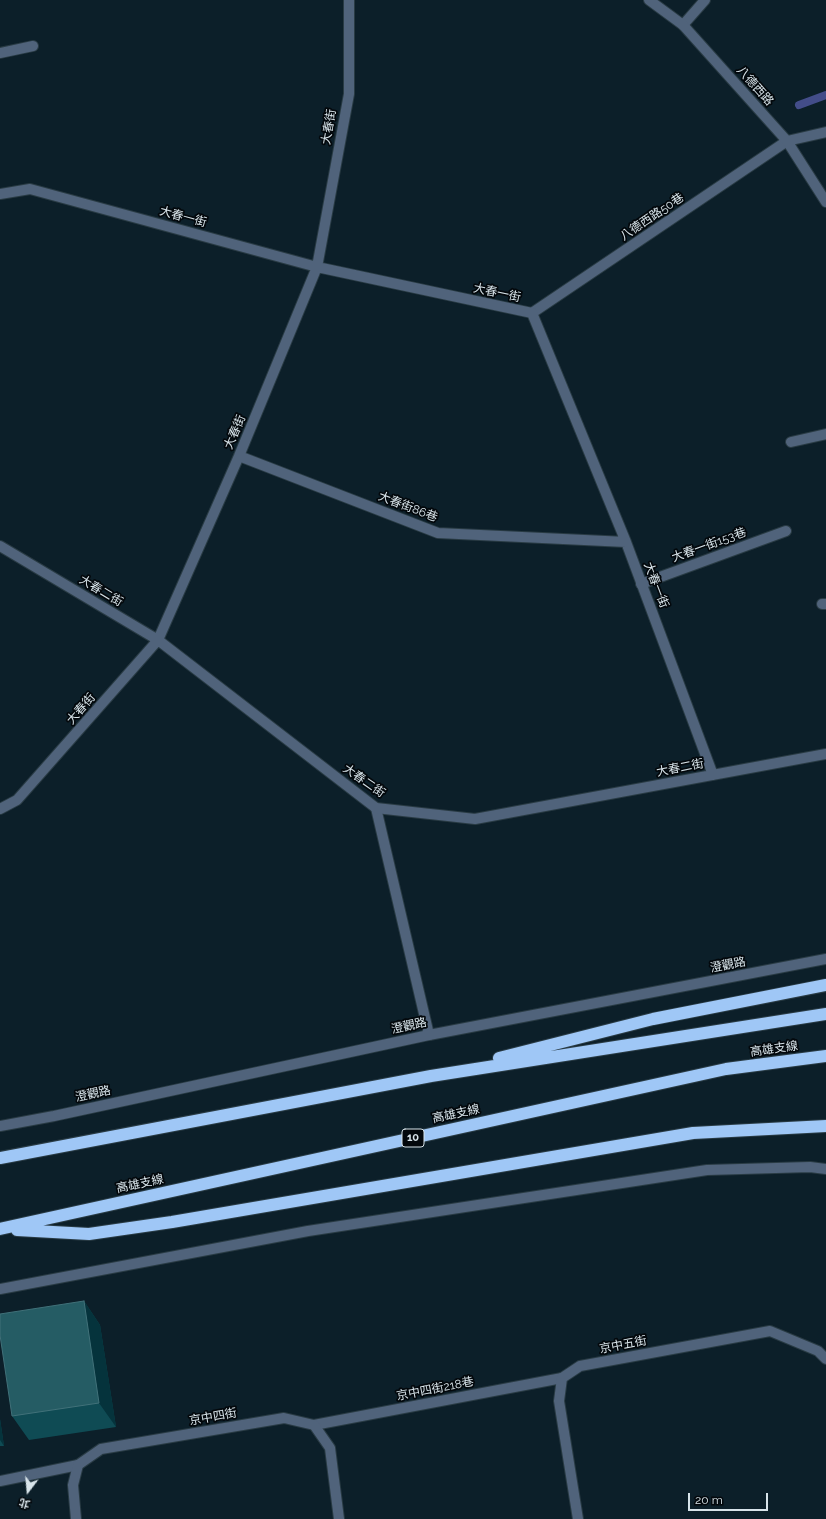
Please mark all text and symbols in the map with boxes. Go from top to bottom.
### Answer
street label: 八德西路 [734,63,776,109]
street label: 大春街 [319,108,339,146]
street label: 八德西路50巷 [617,190,687,244]
street label: 大春一街 [158,204,208,230]
street label: 大春一街 [472,281,522,305]
street label: 大春街 [221,413,249,451]
street label: 大春街86巷 [376,489,440,525]
street label: 大春一街153巷 [670,525,748,565]
street label: 大春一街 [641,560,671,610]
street label: 大春二街 [77,572,125,610]
street label: 大春街 [64,691,98,727]
street label: 大春二街 [655,756,705,780]
street label: 大春二街 [340,761,388,801]
street label: 澄觀路 [709,954,747,976]
street label: 澄觀路 [390,1015,428,1037]
street label: 高雄支線 [749,1039,799,1059]
street label: 澄觀路 [74,1083,112,1105]
street label: 高雄支線 [431,1102,481,1126]
road number: 10 [402,1129,424,1147]
street label: 高雄支線 [115,1172,165,1196]
street label: 京中五街 [598,1333,648,1357]
street label: 京中四街218巷 [395,1374,475,1404]
street label: 京中四街 [188,1406,238,1428]
north arrow [8,1471,48,1511]
scale bar [690,1485,770,1511]
text: 20 m [695,1493,723,1507]
text: 北 [17,1495,32,1511]

